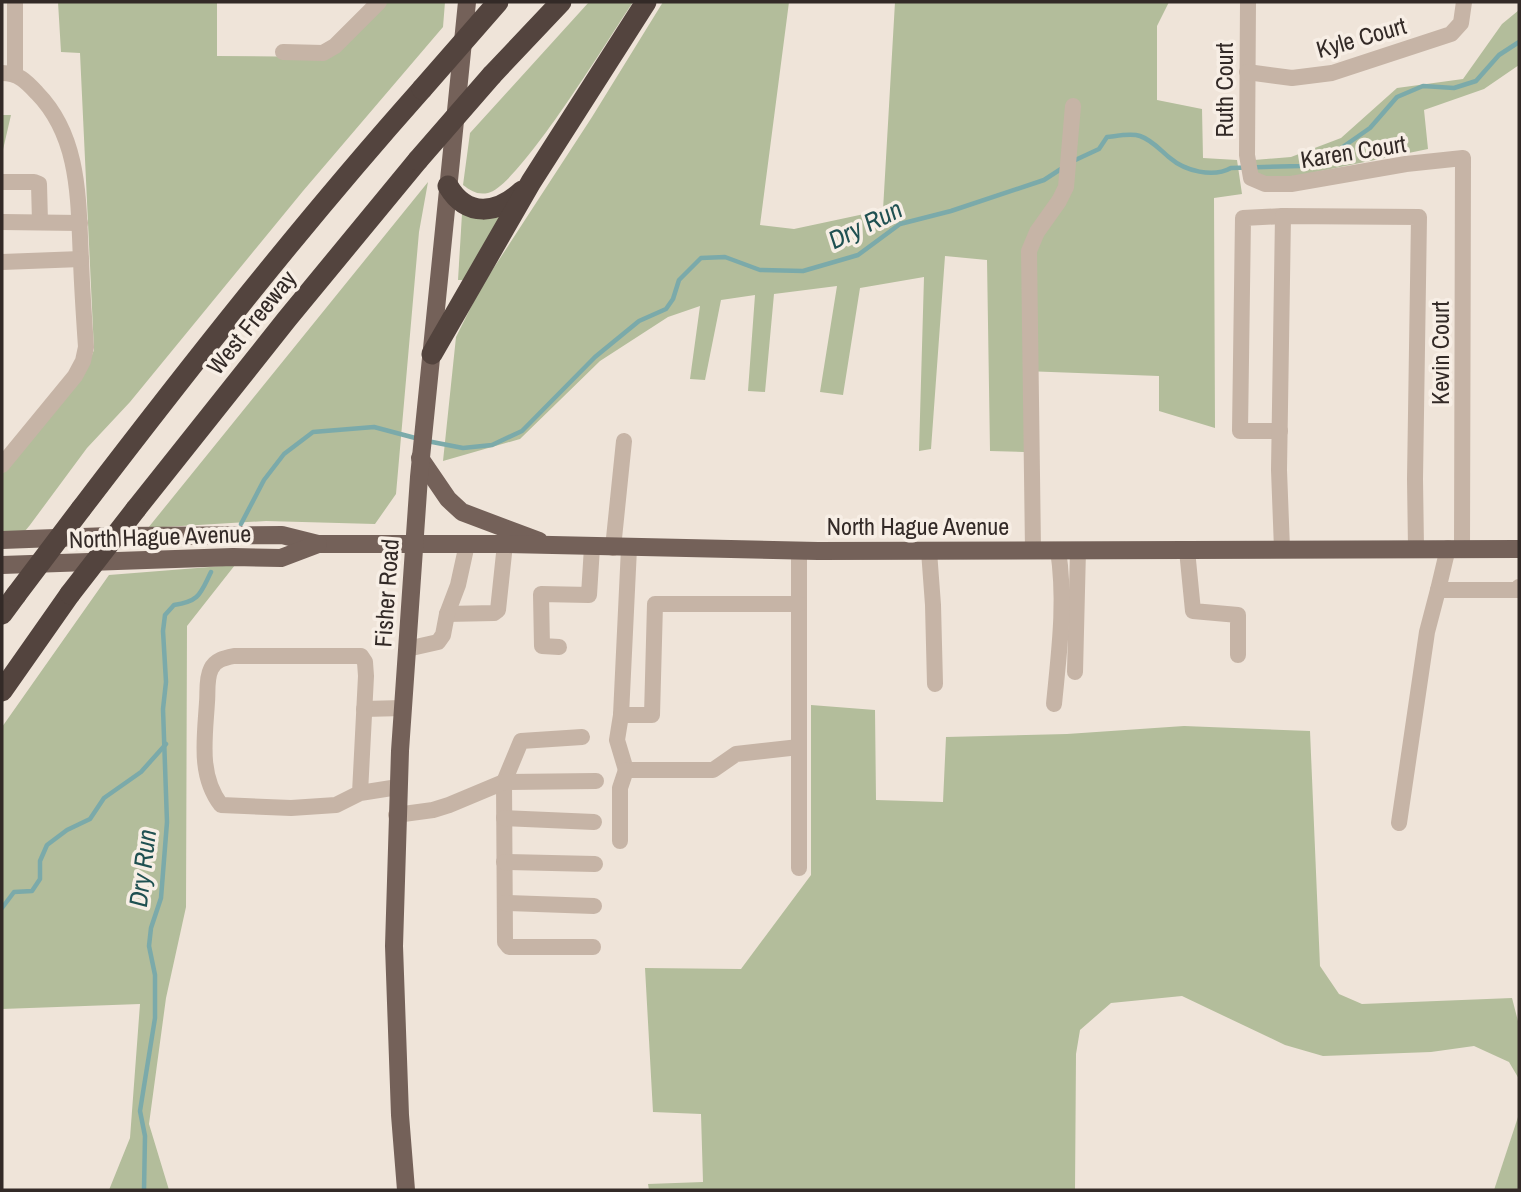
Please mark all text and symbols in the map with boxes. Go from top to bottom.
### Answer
street label: Kyle Court [1312,9,1410,65]
street label: Ruth Court [1208,42,1240,138]
street label: Karen Court [1298,127,1408,175]
water label: Dry Run [822,191,908,257]
street label: West Freeway [199,263,303,381]
street label: Kevin Court [1424,301,1456,405]
street label: North Hague Avenue [827,510,1009,542]
street label: North Hague Avenue [68,517,252,555]
street label: Fisher Road [366,538,406,648]
water label: Dry Run [120,827,164,909]

